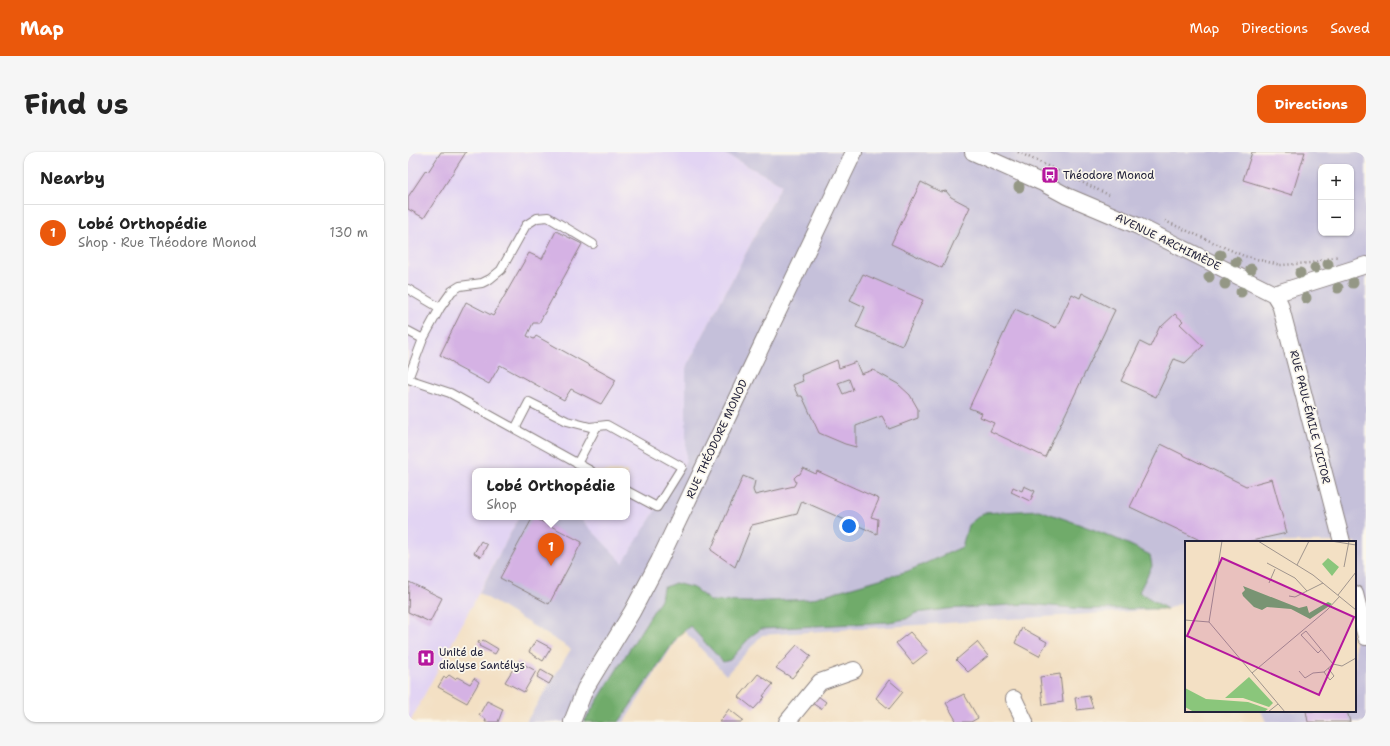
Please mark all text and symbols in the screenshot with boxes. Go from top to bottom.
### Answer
text: Map [20,16,64,41]
text: Map [1190,19,1220,37]
text: Directions [1242,19,1308,37]
text: Saved [1330,19,1370,37]
text: Find us [24,85,129,123]
button: Directions [1257,85,1366,123]
map controls [1318,164,1354,236]
button: + [1318,164,1354,200]
bus stop icon: Théodore Monod [1040,165,1060,185]
text: Nearby [40,167,105,189]
place label: Théodore Monod [1063,168,1154,183]
button: − [1318,200,1354,236]
street label: AVENUE ARCHIMÈDE [1113,209,1224,274]
text: Lobé Orthopédie [78,214,207,234]
text: 1 [50,224,56,241]
text: 130 m [330,224,368,241]
text: Shop · Rue Théodore Monod [78,234,257,251]
street label: RUE PAUL-ÉMILE VICTOR [1286,348,1335,486]
street label: RUE THÉODORE MONOD [682,377,751,501]
popup [472,468,630,520]
text: Lobé Orthopédie [486,476,616,496]
text: Shop [486,496,517,513]
your location [839,516,859,536]
pin: 1 [538,533,564,566]
inset map [1185,541,1356,712]
place label: Unité de dialyse Santélys [439,645,525,673]
hospital icon: Unité de dialyse Santélys [416,648,436,668]

